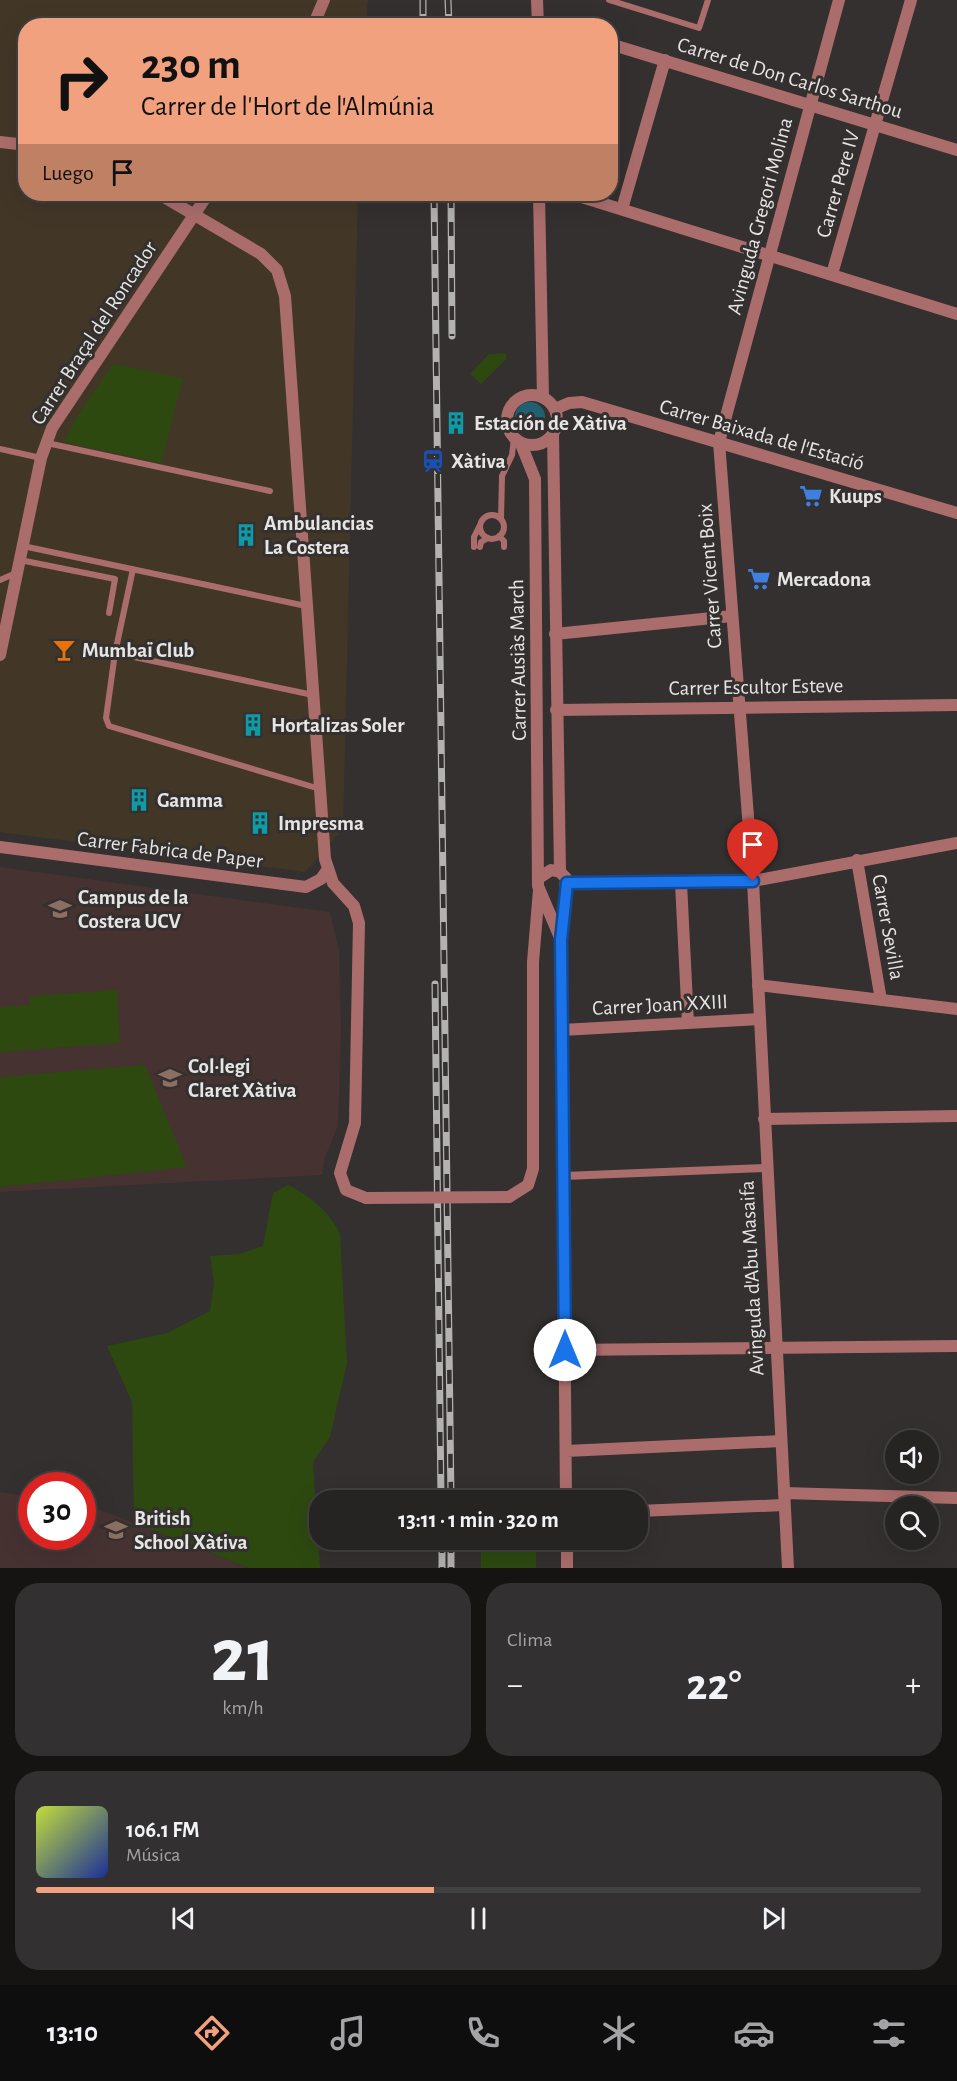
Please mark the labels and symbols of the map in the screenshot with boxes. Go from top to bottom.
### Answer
street label: Carrer de Don Carlos Sarthou [675,34,905,122]
street label: Avinguda Gregori Molina [724,115,796,317]
street label: Carrer Pere IV [813,128,863,240]
street label: Carrer Braçal del Roncador [27,237,161,428]
street label: Carrer Baixada de l'Estació [657,396,867,474]
building icon: Estación de Xàtiva [443,410,469,436]
place label: Estación de Xàtiva [474,413,627,434]
station icon: Xàtiva [420,448,446,474]
place label: Xàtiva [451,451,506,472]
supermarket icon: Kuups [798,483,824,509]
place label: Kuups [829,486,882,507]
street label: Carrer Vicent Boix [694,503,726,649]
place label: Ambulancias La Costera [264,513,374,558]
building icon: Ambulancias La Costera [233,522,259,548]
supermarket icon: Mercadona [746,566,772,592]
place label: Mercadona [777,569,871,590]
street label: Carrer Ausiàs March [506,579,530,741]
bar icon: Mumbaï Club [51,637,77,663]
place label: Mumbaï Club [82,640,194,661]
street label: Carrer Escultor Esteve [668,675,844,699]
building icon: Hortalizas Soler [240,712,266,738]
place label: Hortalizas Soler [271,715,405,736]
building icon: Gamma [126,787,152,813]
place label: Gamma [157,790,223,811]
building icon: Impresma [247,810,273,836]
place label: Impresma [278,813,364,834]
pin [727,819,778,881]
street label: Carrer Fabrica de Paper [76,828,264,872]
street label: Carrer Sevilla [868,872,908,982]
place label: Campus de la Costera UCV [78,887,189,932]
school or university icon: Campus de la Costera UCV [47,896,73,922]
street label: Carrer Joan XXIII [592,991,728,1019]
place label: Col·legi Claret Xàtiva [188,1056,297,1101]
school or university icon: Col·legi Claret Xàtiva [157,1065,183,1091]
street label: Avinguda d'Abu Masaifa [736,1180,768,1376]
position arrow [533,1318,597,1382]
speed limit sign: 30 [18,1472,96,1550]
place label: British School Xàtiva [134,1508,247,1553]
school or university icon: British School Xàtiva [103,1517,129,1543]

